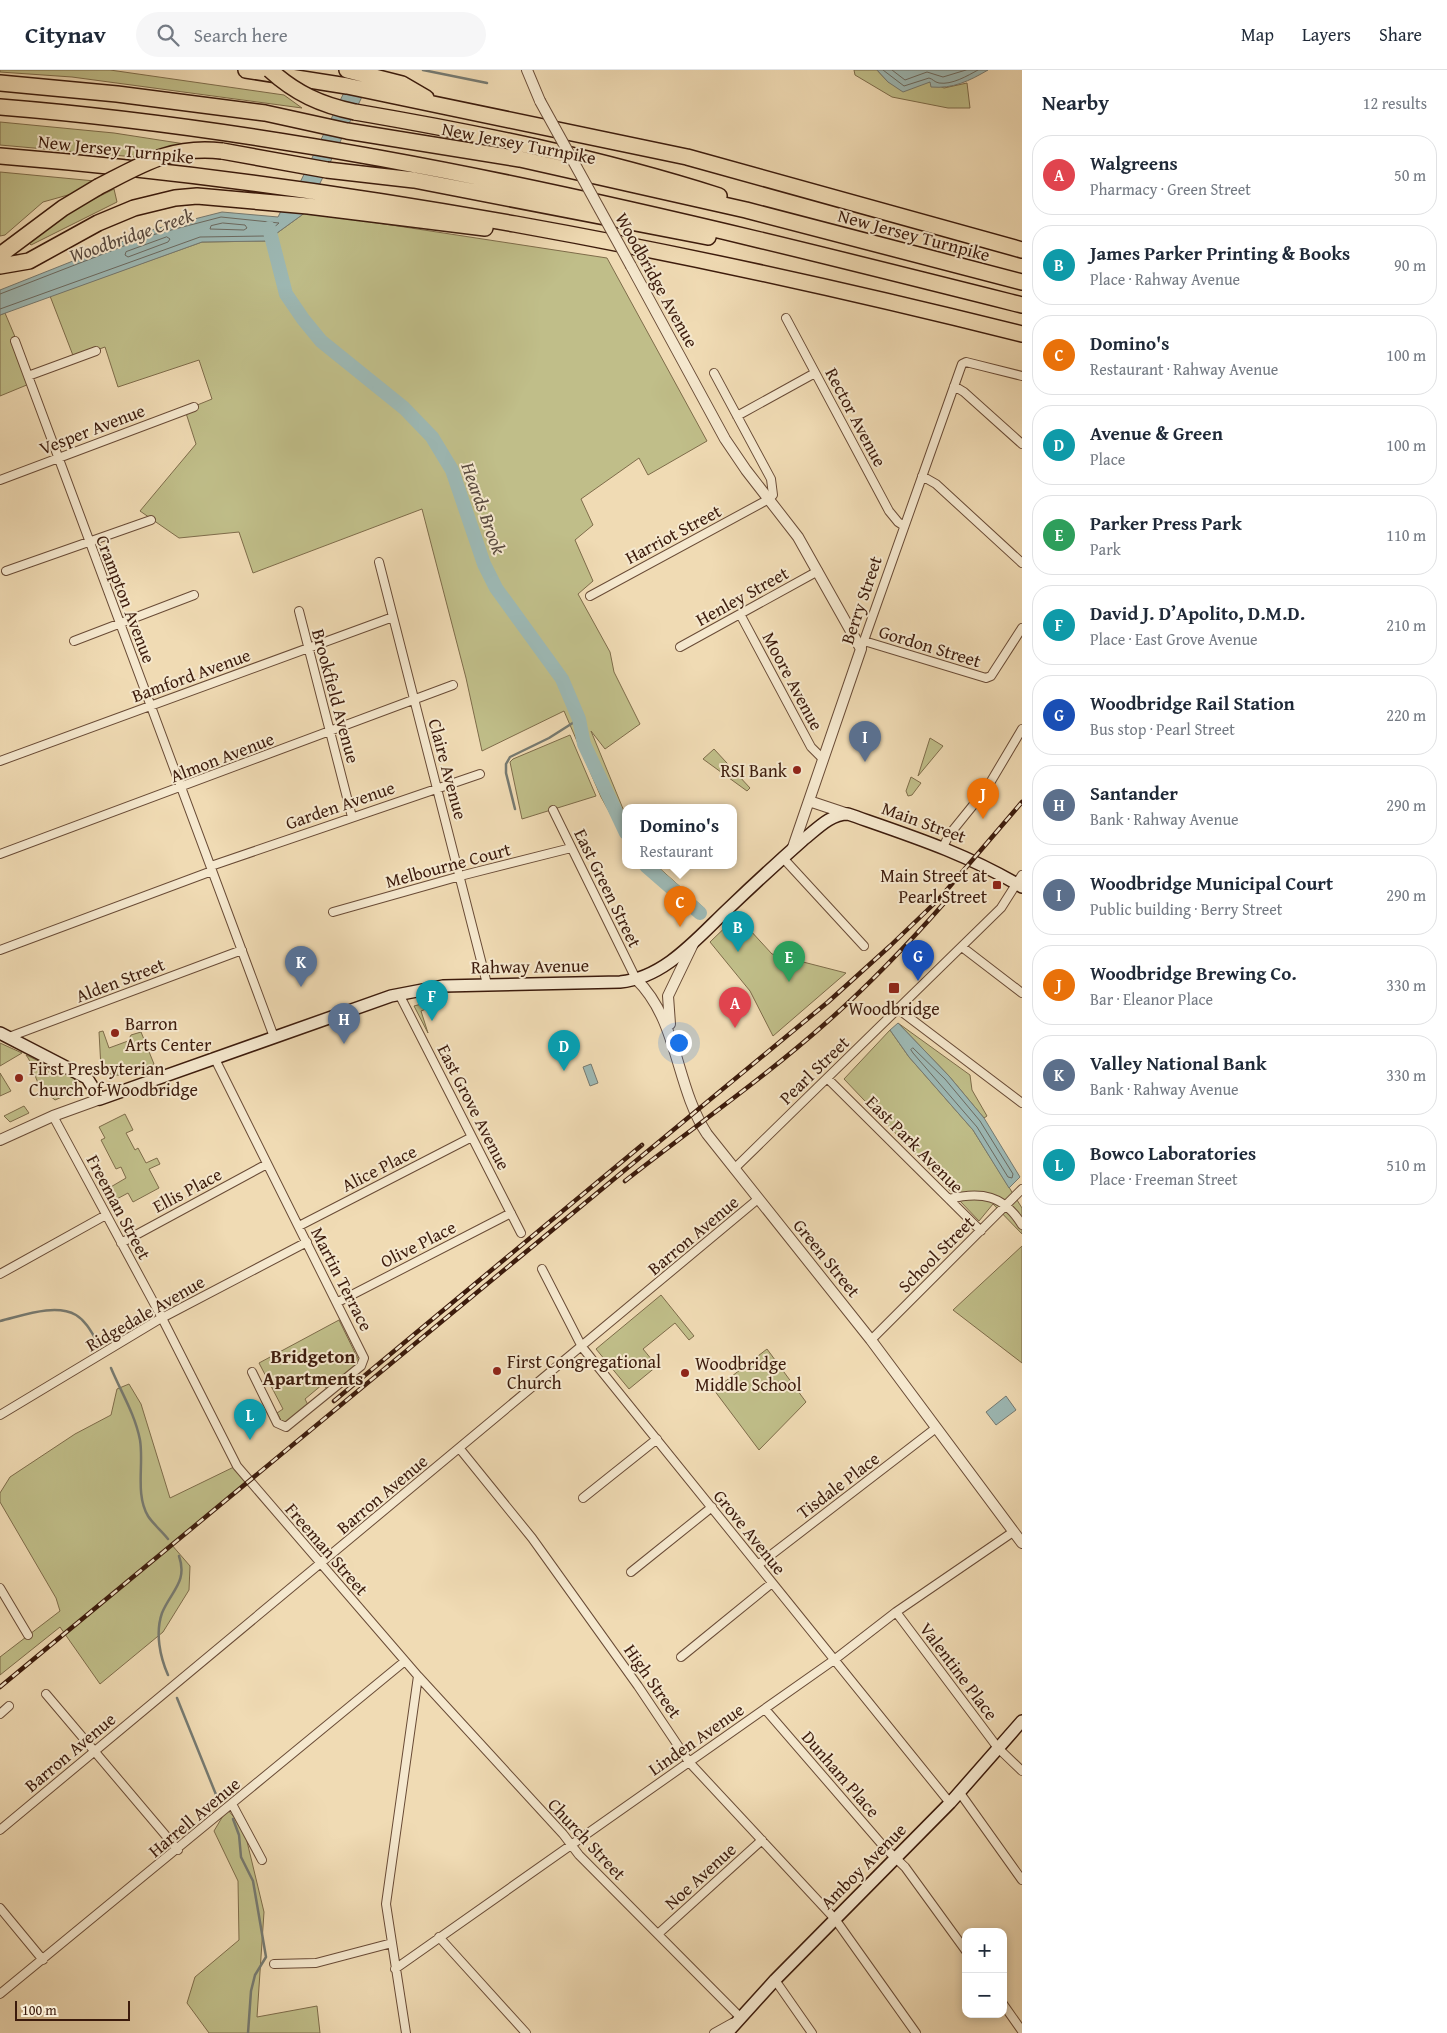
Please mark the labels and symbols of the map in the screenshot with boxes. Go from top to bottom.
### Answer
street label: New Jersey Turnpike [440,115,598,171]
street label: New Jersey Turnpike [37,127,195,171]
water label: Woodbridge Creek [65,201,197,269]
street label: New Jersey Turnpike [835,202,993,268]
street label: Woodbridge Avenue [609,208,705,352]
street label: Rector Avenue [818,363,894,471]
street label: Vesper Avenue [35,396,149,462]
water label: Heards Brook [454,457,514,558]
street label: Harriot Street [620,497,726,571]
street label: Crampton Avenue [89,531,163,667]
street label: Berry Street [833,552,889,648]
street label: Henley Street [691,559,794,633]
street label: Gordon Street [876,618,985,675]
street label: Brookfield Avenue [305,626,367,766]
street label: Moore Avenue [756,627,830,735]
street label: Bamford Avenue [128,641,254,709]
street label: Claire Avenue [422,716,474,822]
pin: I [849,721,881,762]
street label: Almon Avenue [166,725,278,789]
place label: RSI Bank [720,757,788,784]
marker: RSI Bank [791,764,803,776]
street label: Garden Avenue [282,774,398,836]
pin: J [967,778,999,819]
street label: Main Street [878,794,971,850]
street label: East Green Street [568,824,649,953]
street label: Melbourne Court [382,835,514,895]
place label: Main Street at Pearl Street [880,862,988,910]
marker: Main Street at Pearl Street [991,879,1003,891]
pin: C [664,886,696,927]
pin: B [722,911,754,952]
pin: G [902,940,934,981]
pin: E [773,941,805,982]
pin: K [285,946,317,987]
street label: Alden Street [71,950,169,1009]
street label: Rahway Avenue [471,951,589,981]
pin: F [416,980,448,1021]
marker: Woodbridge [887,981,901,995]
pin: A [719,987,751,1028]
place label: Woodbridge [848,995,940,1022]
pin: H [328,1003,360,1044]
place label: Barron Arts Center [125,1010,212,1058]
marker: Barron Arts Center [109,1027,121,1039]
street label: Pearl Street [773,1029,856,1110]
pin: D [548,1030,580,1071]
your location [666,1030,692,1056]
street label: East Grove Avenue [431,1039,517,1175]
place label: First Presbyterian Church of Woodbridge [29,1055,198,1103]
marker: First Presbyterian Church of Woodbridge [13,1072,25,1084]
street label: East Park Avenue [860,1089,970,1199]
street label: Alice Place [337,1138,421,1198]
street label: Freeman Street [80,1150,158,1265]
street label: Ellis Place [148,1160,226,1220]
street label: Barron Avenue [641,1189,745,1281]
street label: School Street [891,1209,981,1299]
street label: Olive Place [375,1213,461,1275]
street label: Green Street [787,1213,868,1304]
street label: Martin Terrace [304,1222,380,1336]
street label: Ridgedale Avenue [81,1268,209,1358]
district label: Bridgeton Apartments [263,1342,363,1392]
place label: First Congregational Church [507,1348,661,1396]
place label: Woodbridge Middle School [695,1350,802,1398]
marker: First Congregational Church [491,1365,503,1377]
marker: Woodbridge Middle School [679,1367,691,1379]
pin: L [234,1399,266,1440]
street label: Tisdale Place [791,1445,885,1525]
street label: Barron Avenue [330,1448,434,1540]
street label: Grove Avenue [707,1484,793,1580]
street label: Freeman Street [279,1497,376,1602]
street label: Valentine Place [913,1616,1005,1726]
street label: High Street [617,1638,689,1724]
street label: Linden Avenue [643,1696,749,1782]
street label: Barron Avenue [18,1706,122,1798]
street label: Dunham Place [795,1724,887,1824]
street label: Harrell Avenue [142,1770,246,1864]
street label: Church Street [542,1792,633,1887]
street label: Amboy Avenue [814,1817,912,1915]
street label: Noe Avenue [658,1836,742,1916]
scale bar [15,1998,130,2021]

